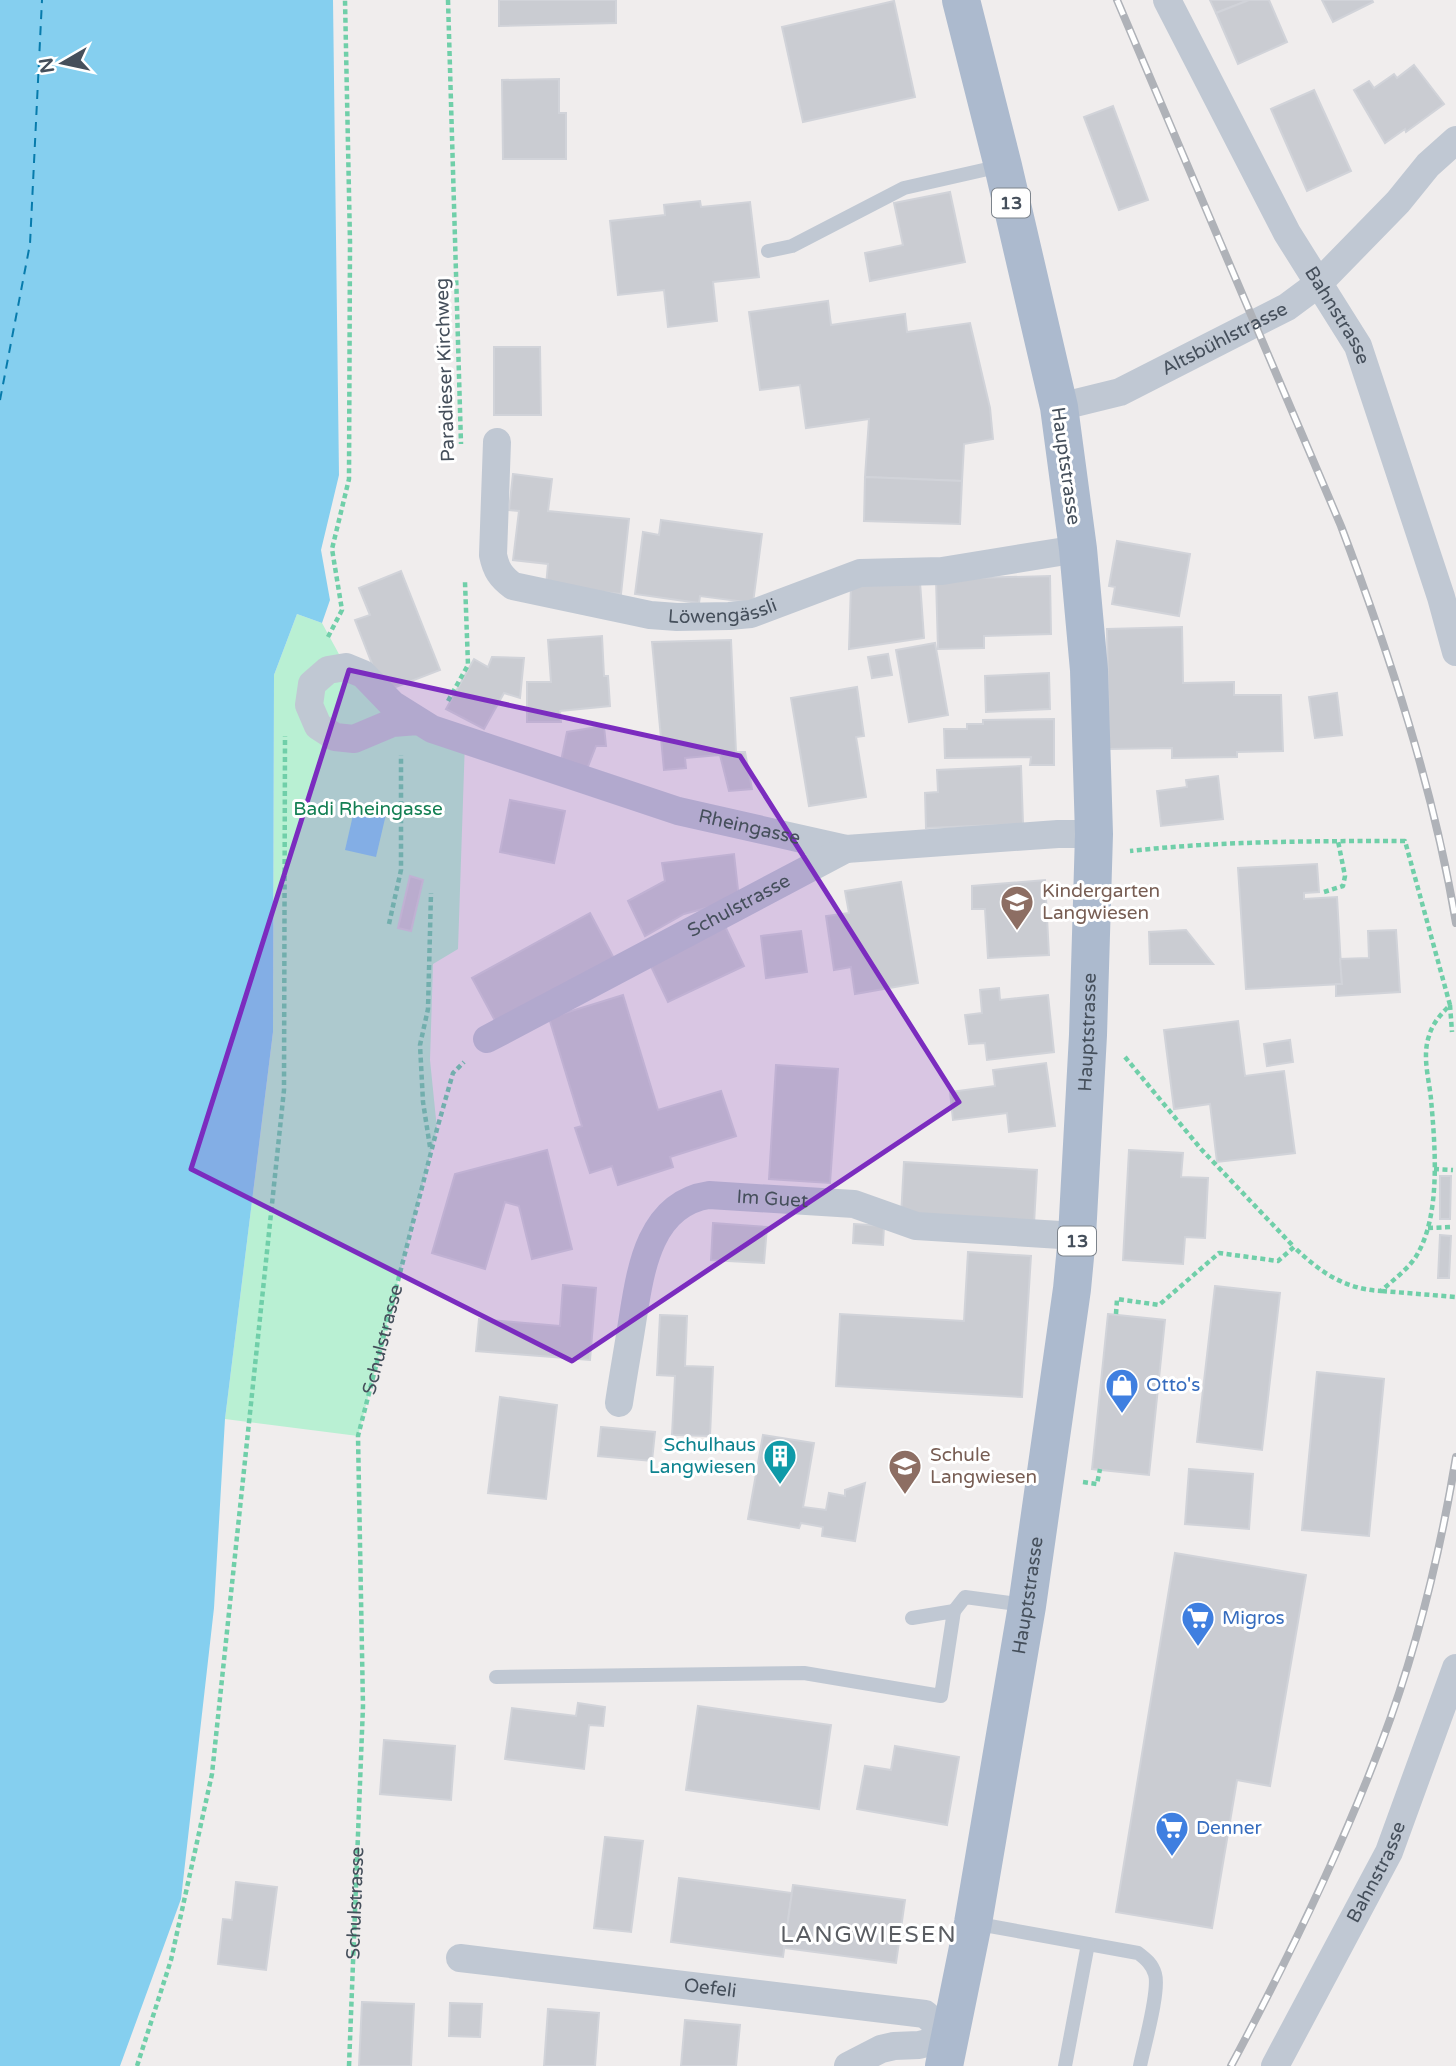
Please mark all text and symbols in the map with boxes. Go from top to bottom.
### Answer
north arrow [28,28,98,98]
text: N [35,56,59,75]
road number: 13 [992,188,1030,218]
street label: Bahnstrasse [1300,263,1374,367]
street label: Paradieser Kirchweg [431,278,459,462]
street label: Altsbühlstrasse [1158,298,1291,380]
street label: Hauptstrasse [1047,406,1085,526]
street label: Löwengässli [667,594,780,628]
park label: Badi Rheingasse [293,798,443,820]
street label: Rheingasse [696,805,802,849]
street label: Schulstrasse [684,870,794,942]
place label: Kindergarten Langwiesen [1042,880,1160,924]
school or university icon: Kindergarten Langwiesen [998,883,1036,932]
street label: Hauptstrasse [1074,972,1101,1092]
street label: Im Guet [736,1186,809,1212]
road number: 13 [1058,1226,1096,1256]
street label: Schulstrasse [358,1282,408,1397]
shop icon: Otto's [1103,1366,1141,1415]
place label: Otto's [1146,1374,1200,1396]
place label: Schulhaus Langwiesen [649,1434,756,1478]
building icon: Schulhaus Langwiesen [761,1437,799,1486]
place label: Schule Langwiesen [930,1444,1037,1488]
school or university icon: Schule Langwiesen [886,1447,924,1496]
street label: Hauptstrasse [1008,1535,1048,1656]
supermarket icon: Migros [1179,1599,1217,1648]
place label: Migros [1222,1607,1285,1629]
supermarket icon: Denner [1153,1809,1191,1858]
place label: Denner [1196,1817,1263,1839]
street label: Bahnstrasse [1342,1818,1410,1927]
street label: Schulstrasse [342,1846,369,1960]
district label: LANGWIESEN [780,1921,958,1949]
street label: Oefeli [683,1974,738,2002]

